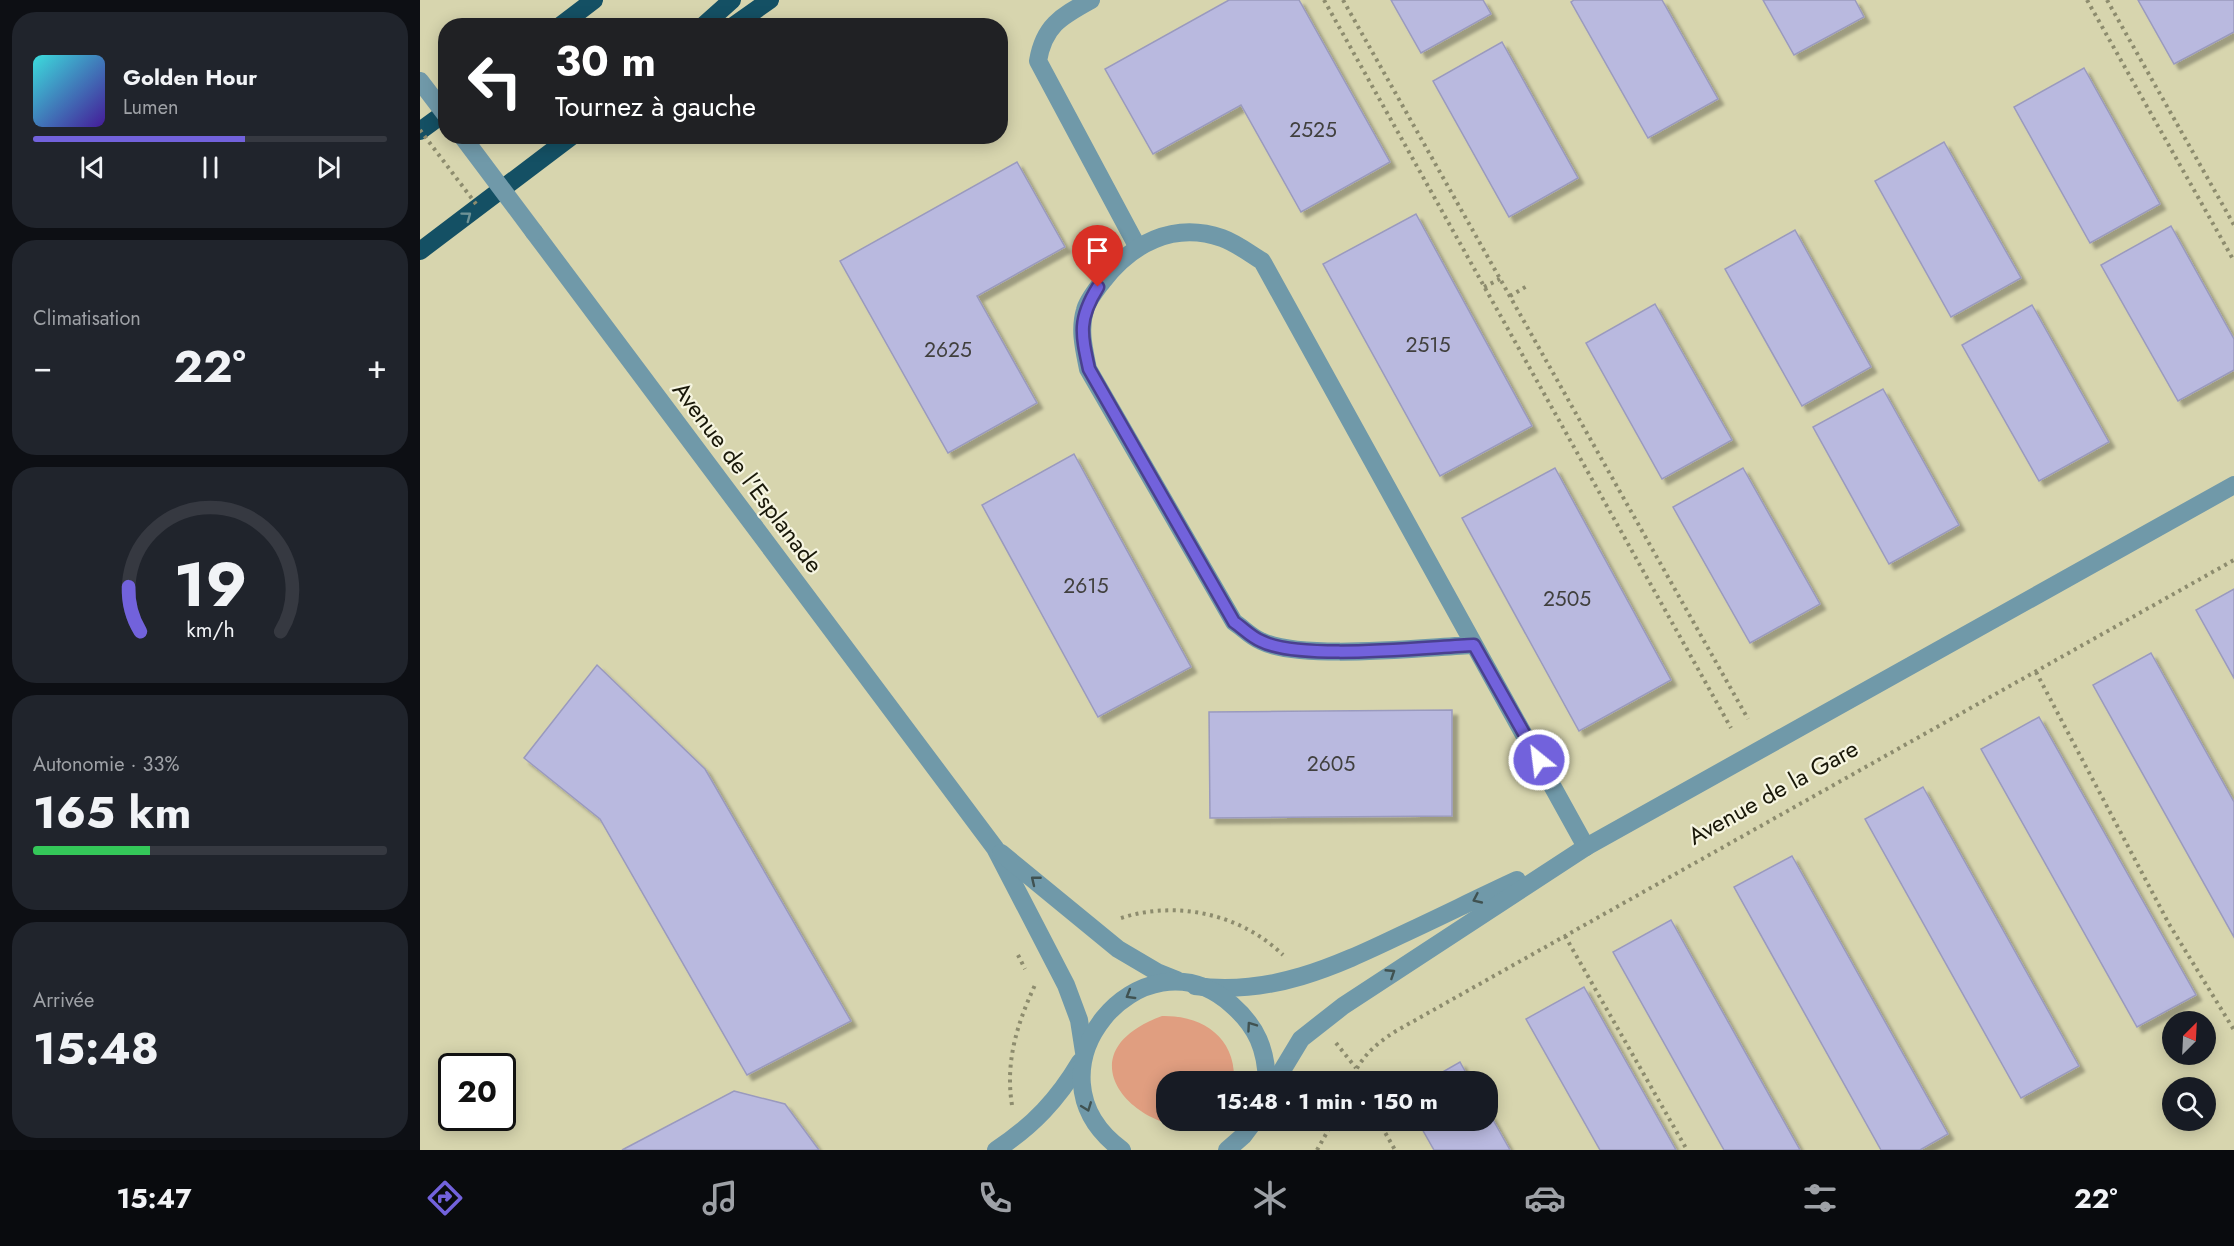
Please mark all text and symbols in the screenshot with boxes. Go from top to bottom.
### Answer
text: 30 m [555,31,656,92]
icon: left [456,42,534,120]
text: Golden Hour [123,61,257,93]
text: Tournez à gauche [555,87,756,126]
text: Lumen [123,93,179,122]
house number: 2525 [1289,115,1337,145]
icon: previous [76,151,109,184]
icon: pause [194,151,227,184]
icon: next [312,151,345,184]
one-way arrow [460,213,471,224]
pin [1072,225,1123,287]
icon: arrive [1081,234,1114,267]
text: Climatisation [33,304,141,333]
house number: 2515 [1405,330,1451,360]
text: 22° [173,334,246,399]
house number: 2625 [924,335,972,365]
text: − [33,343,52,390]
text: + [367,343,387,390]
street label: Avenue de l'Esplanade [664,374,832,580]
text: 19 [173,539,247,629]
house number: 2615 [1063,571,1109,601]
house number: 2505 [1543,584,1591,614]
text: km/h [186,614,234,645]
position arrow [1507,728,1571,792]
street label: Avenue de la Gare [1681,731,1865,853]
house number: 2605 [1307,749,1355,779]
text: Autonomie · 33% [33,750,179,779]
text: 165 km [33,780,191,845]
one-way arrow [1031,876,1042,887]
one-way arrow [1472,892,1483,904]
one-way arrow [1385,968,1395,980]
text: Arrivée [33,986,94,1015]
one-way arrow [1126,988,1136,999]
north arrow [2162,1011,2216,1065]
map controls [2162,1011,2216,1131]
text: 15:48 [33,1016,159,1081]
one-way arrow [1248,1022,1259,1033]
speed limit sign: 20 [438,1053,516,1131]
button: search [2162,1077,2216,1131]
text: 15:48 · 1 min · 150 m [1216,1085,1438,1117]
one-way arrow [1080,1101,1092,1112]
icon: directions [424,1177,466,1219]
icon: music [699,1177,741,1219]
icon: phone [974,1177,1016,1219]
icon: climate [1249,1177,1291,1219]
icon: car [1524,1177,1566,1219]
icon: filters [1799,1177,1841,1219]
text: 15:47 [116,1179,191,1218]
text: 22° [2074,1179,2117,1218]

